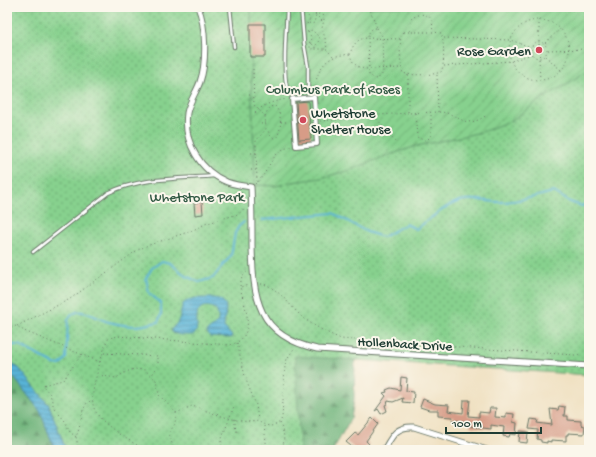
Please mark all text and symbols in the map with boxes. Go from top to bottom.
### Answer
place label: Rose Garden [457,44,531,61]
marker: Rose Garden [534,45,544,55]
park label: Columbus Park of Roses [266,82,401,99]
place label: Whetstone Shelter House [311,106,392,139]
marker: Whetstone Shelter House [298,115,308,125]
park label: Whetstone Park [150,190,246,207]
street label: Hollenback Drive [357,335,454,357]
scale bar [446,409,541,435]
text: 100 m [451,418,482,432]

